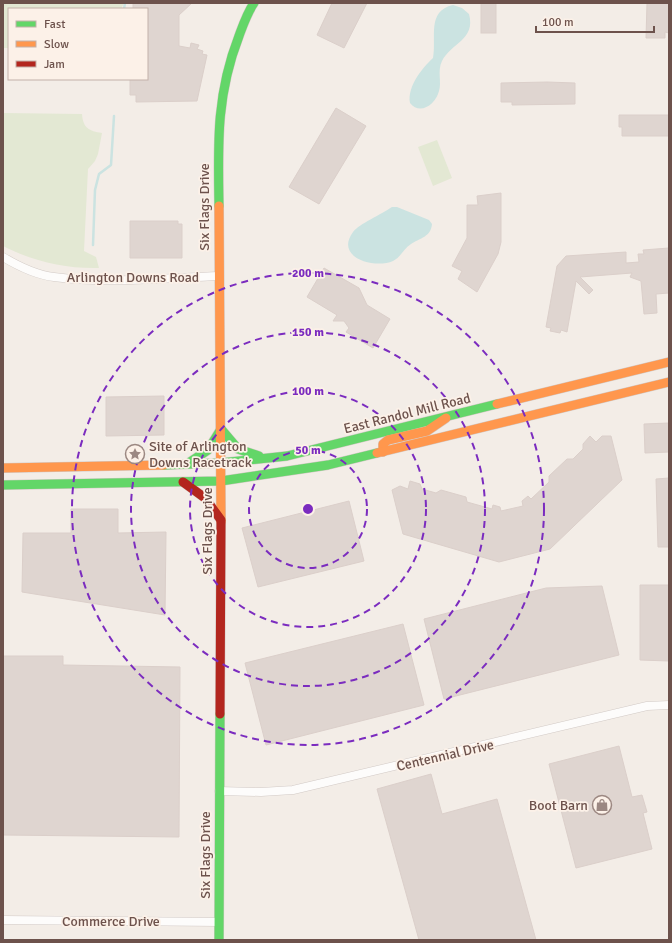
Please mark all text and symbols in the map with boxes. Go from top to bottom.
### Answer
legend [8,8,148,80]
scale bar [536,8,654,34]
text: 100 m [542,15,574,30]
text: Fast [44,17,65,32]
text: Slow [44,37,69,52]
text: Jam [44,57,65,72]
street label: Six Flags Drive [196,163,213,251]
text: 200 m [292,266,324,281]
street label: Arlington Downs Road [67,269,199,286]
text: 150 m [292,325,324,340]
text: 100 m [292,384,324,399]
street label: East Randol Mill Road [342,389,472,437]
place label: Site of Arlington Downs Racetrack [149,438,252,471]
place icon: Site of Arlington Downs Racetrack [124,443,146,465]
text: 50 m [295,443,321,458]
street label: Six Flags Drive [199,487,216,575]
centre of rings [301,502,315,516]
street label: Centennial Drive [395,736,495,775]
shop icon: Boot Barn [591,794,613,816]
place label: Boot Barn [529,797,588,814]
street label: Six Flags Drive [197,811,214,899]
street label: Commerce Drive [62,913,160,930]

